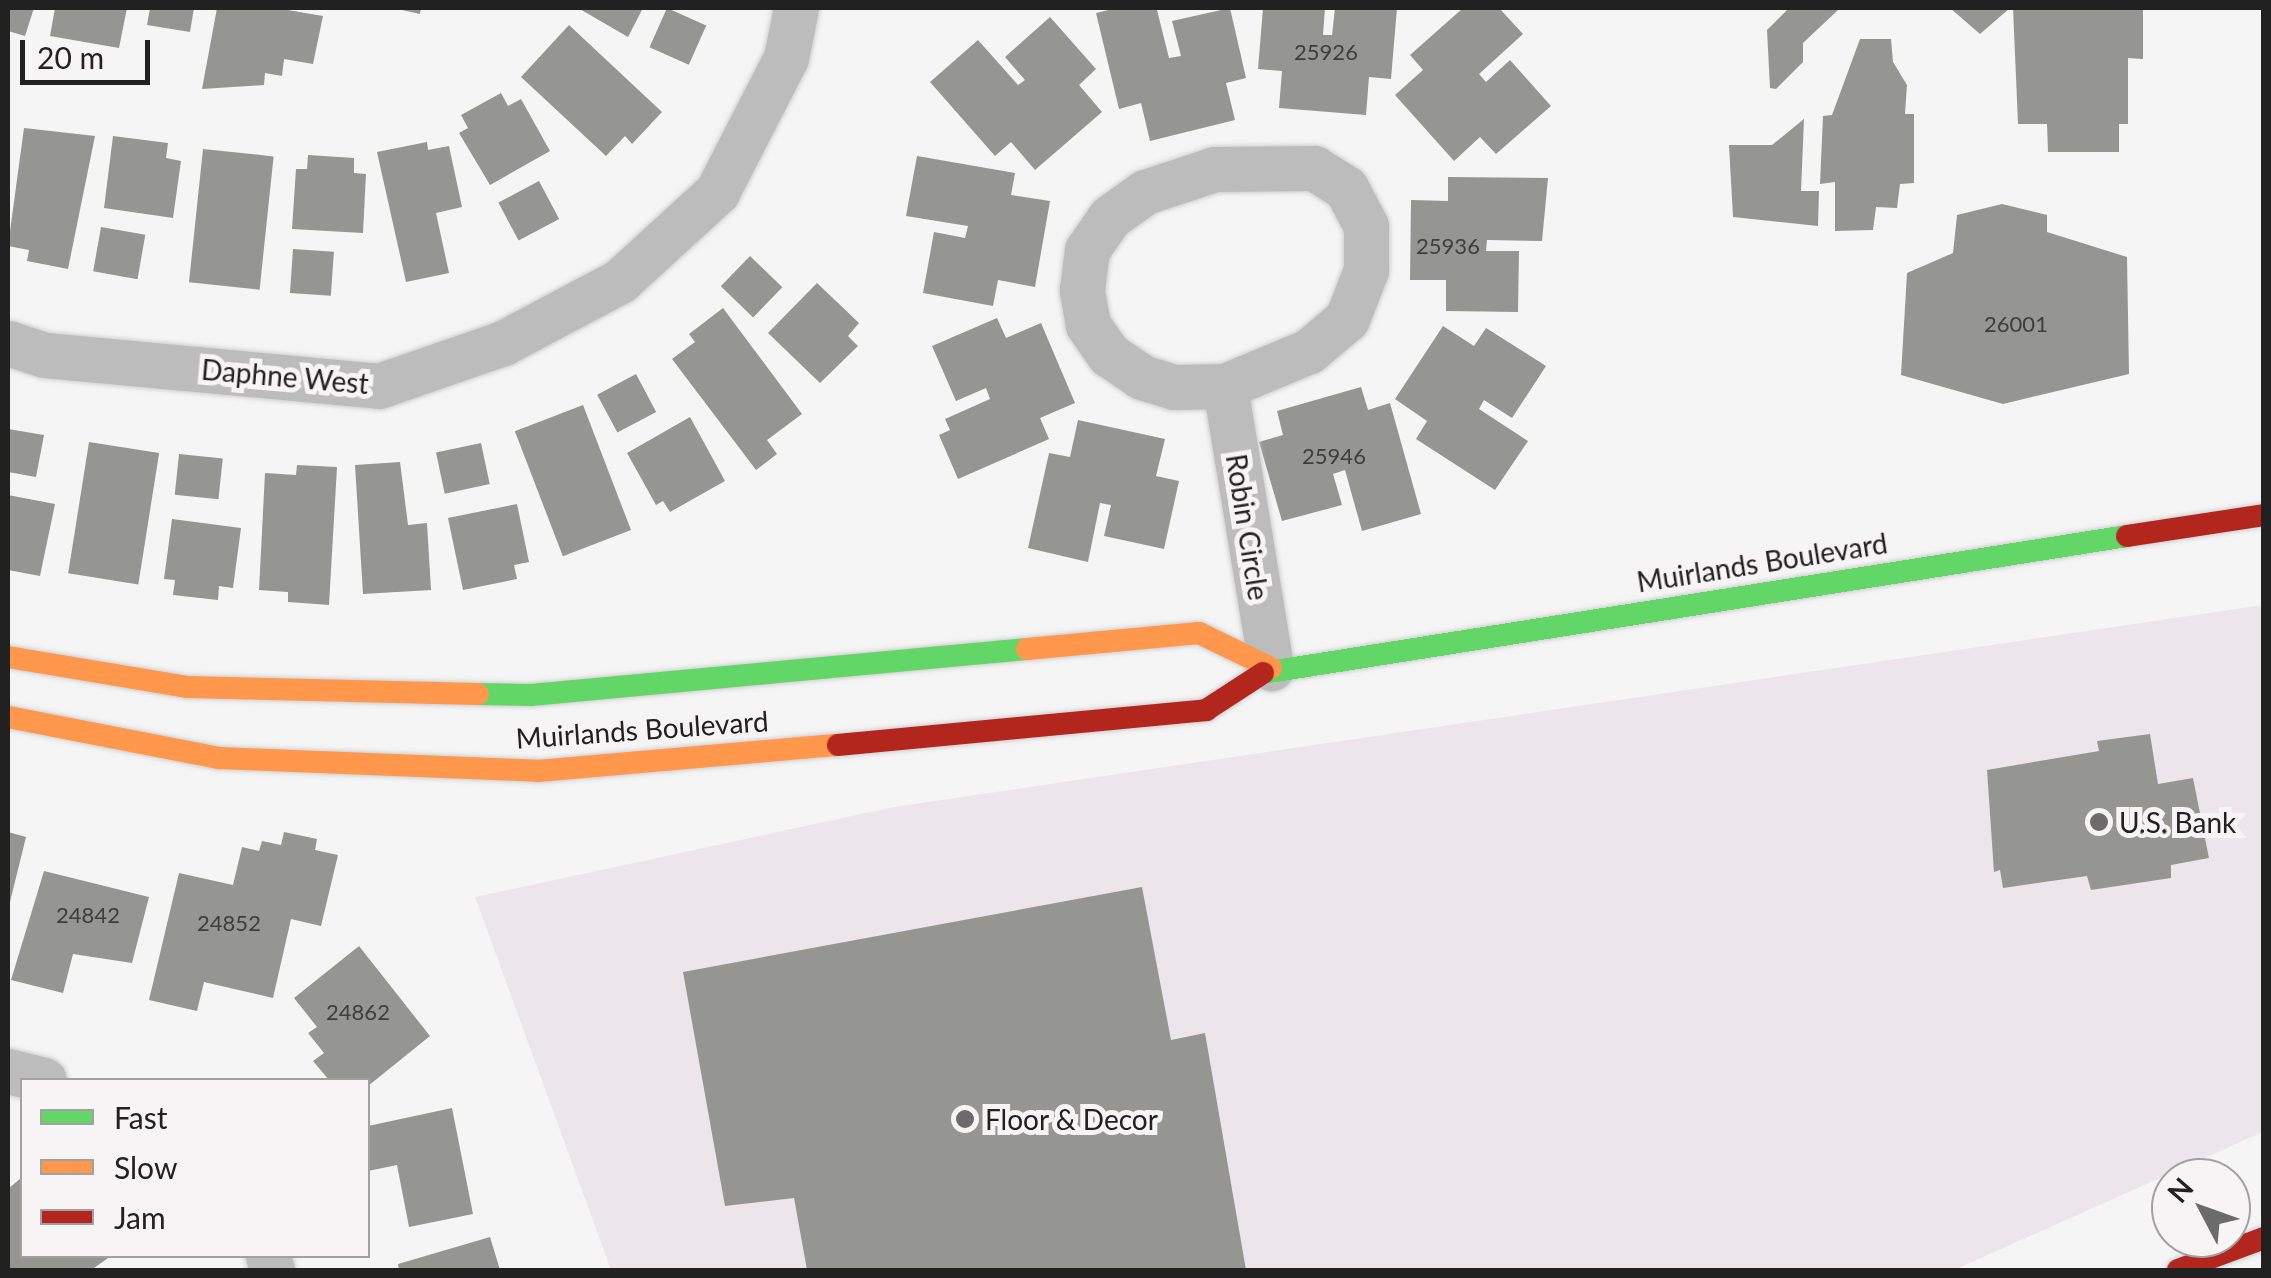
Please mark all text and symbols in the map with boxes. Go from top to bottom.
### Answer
scale bar [25,20,155,82]
text: 20 m [37,39,104,75]
house number: 25926 [1294,39,1358,65]
house number: 25936 [1416,233,1480,259]
house number: 26001 [1984,311,2048,337]
street label: Daphne West [200,352,370,400]
house number: 25946 [1302,443,1366,469]
street label: Robin Circle [1220,452,1276,602]
street label: Muirlands Boulevard [1634,526,1890,598]
street label: Muirlands Boulevard [515,703,769,755]
place label: U.S. Bank [2119,805,2236,839]
marker: U.S. Bank [2088,811,2110,833]
house number: 24842 [56,902,120,928]
house number: 24852 [197,910,261,936]
house number: 24862 [326,999,390,1025]
legend [20,1078,370,1258]
text: Fast [114,1099,168,1135]
place label: Floor & Decor [985,1102,1158,1136]
marker: Floor & Decor [954,1108,976,1130]
text: Slow [114,1149,177,1185]
north arrow [2151,1158,2251,1258]
text: N [2160,1170,2200,1209]
text: Jam [114,1199,166,1235]

